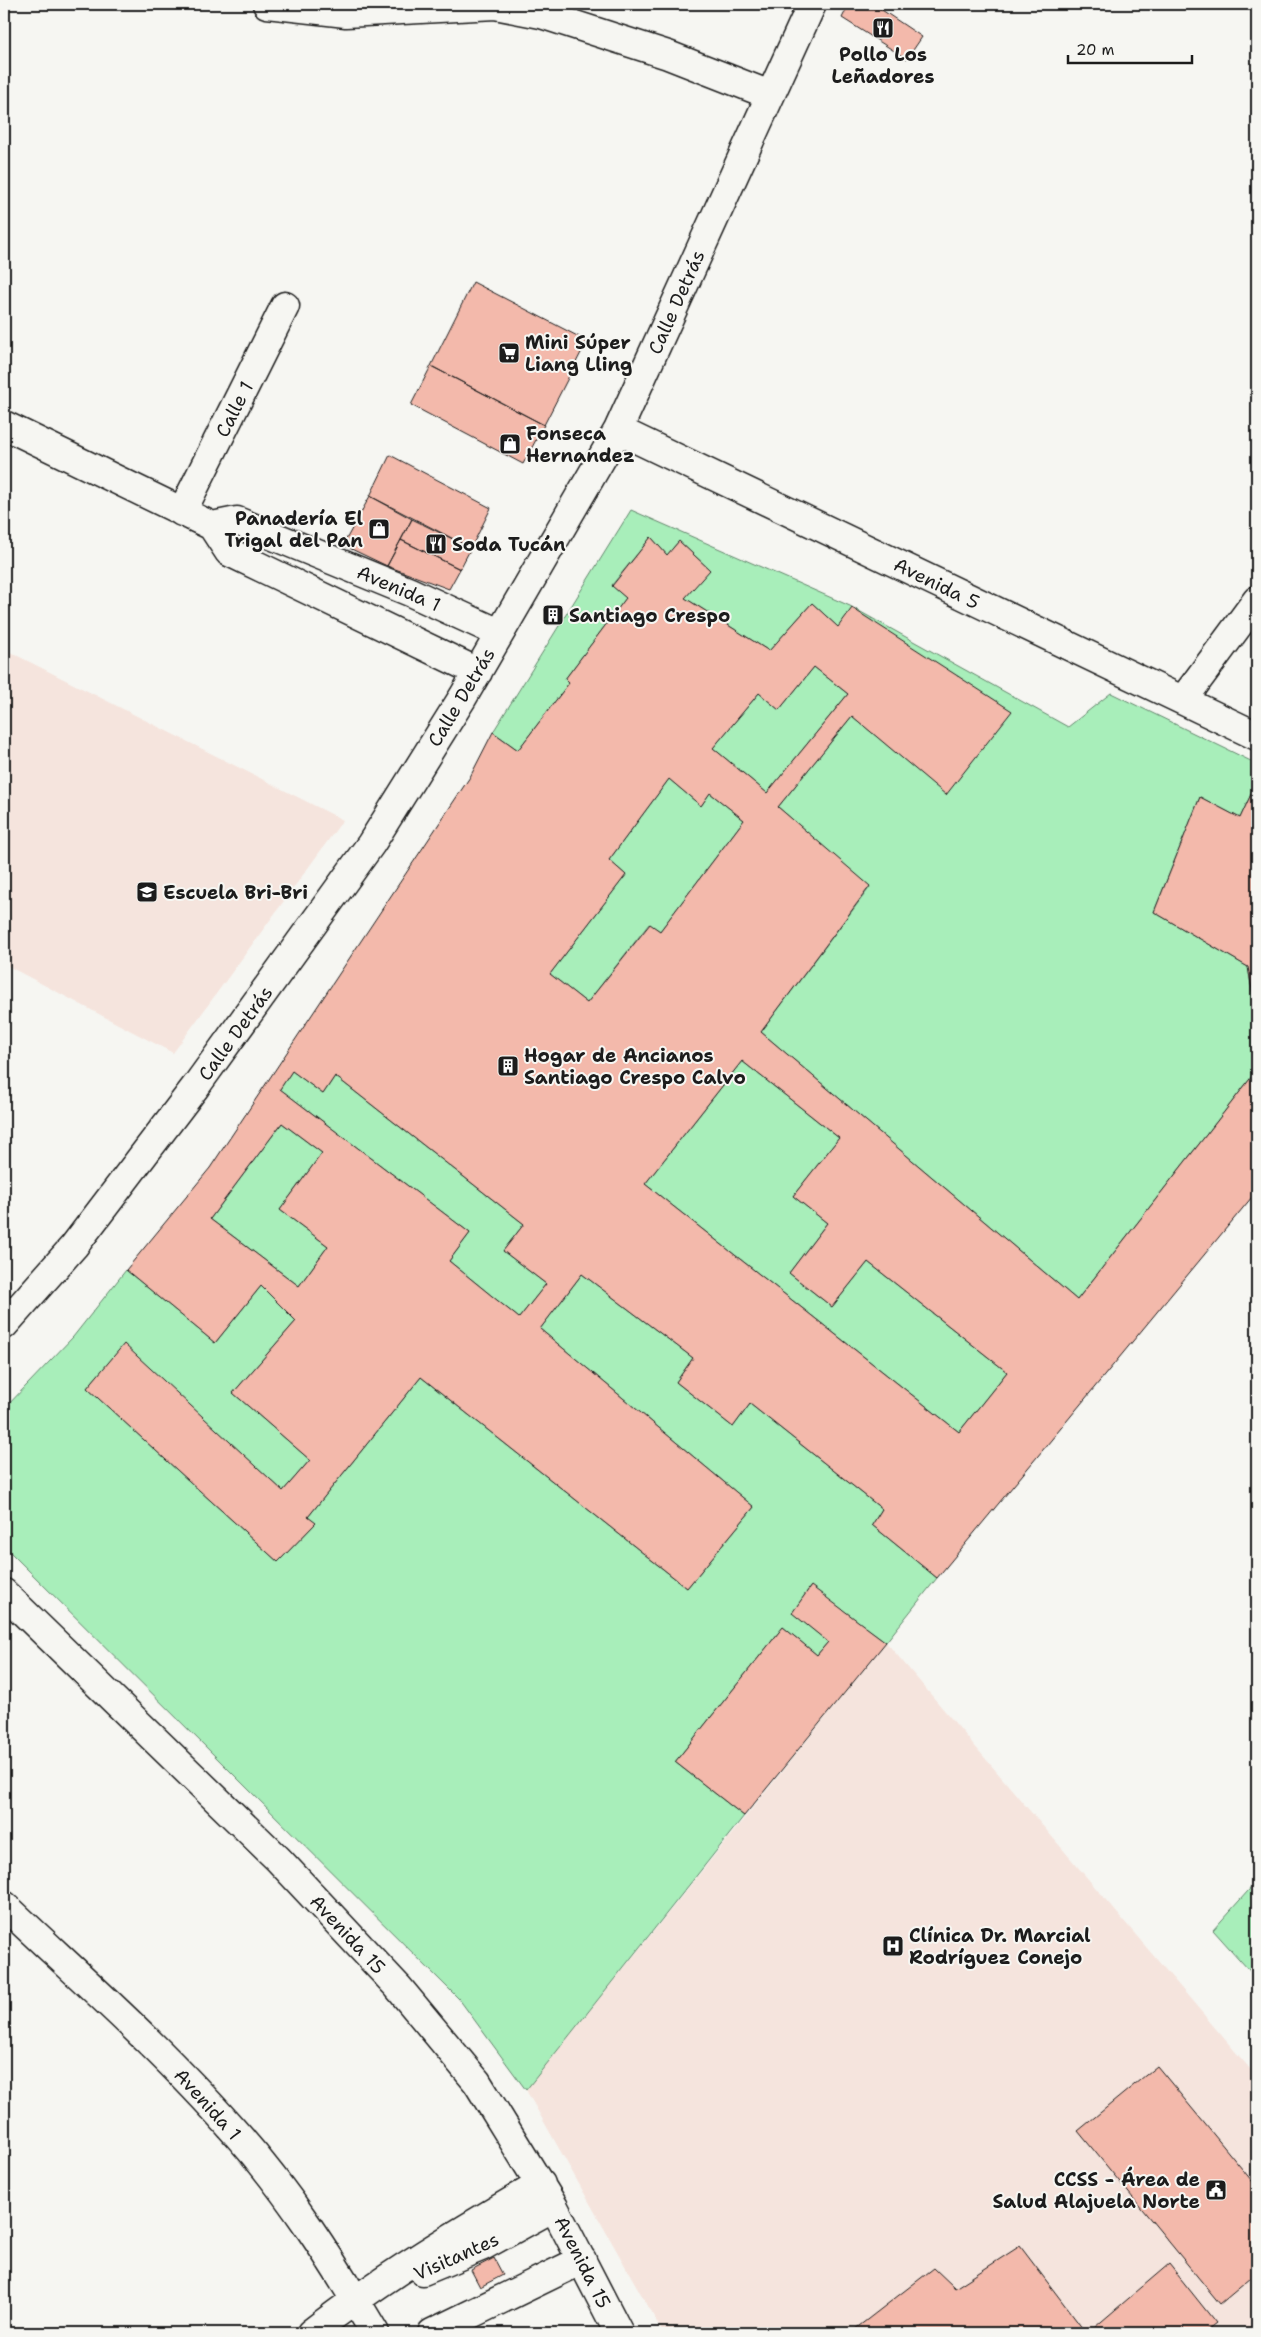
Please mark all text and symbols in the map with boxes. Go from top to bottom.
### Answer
restaurant icon: Pollo Los Leñadores [871,16,895,40]
scale bar [1068,32,1192,64]
text: 20 m [1076,40,1115,60]
place label: Pollo Los Leñadores [832,42,934,89]
street label: Calle Detrás [642,246,711,358]
place label: Mini Súper Liang Lling [525,330,632,377]
supermarket icon: Mini Súper Liang Lling [497,341,521,365]
street label: Calle 1 [210,377,259,441]
place label: Fonseca Hernandez [526,421,635,468]
shop icon: Fonseca Hernandez [498,432,522,456]
place label: Panadería El Trigal del Pan [224,506,363,553]
shop icon: Panadería El Trigal del Pan [367,517,391,541]
restaurant icon: Soda Tucán [424,532,448,556]
place label: Soda Tucán [452,532,566,557]
street label: Avenida 5 [890,552,984,615]
street label: Avenida 1 [353,560,445,617]
building icon: Santiago Crespo [541,603,565,627]
place label: Santiago Crespo [569,603,730,628]
street label: Calle Detrás [422,643,501,751]
school or university icon: Escuela Bri-Bri [135,880,159,904]
place label: Escuela Bri-Bri [163,880,308,905]
street label: Calle Detrás [193,981,278,1086]
place label: Hogar de Ancianos Santiago Crespo Calvo [524,1043,746,1090]
building icon: Hogar de Ancianos Santiago Crespo Calvo [496,1054,520,1078]
street label: Avenida 15 [304,1889,391,1979]
place label: Clínica Dr. Marcial Rodríguez Conejo [909,1923,1091,1970]
hospital icon: Clínica Dr. Marcial Rodríguez Conejo [881,1934,905,1958]
street label: Avenida 1 [169,2063,247,2146]
place label: CCSS - Área de Salud Alajuela Norte [993,2166,1200,2214]
public building icon: CCSS - Área de Salud Alajuela Norte [1204,2178,1228,2202]
street label: Avenida 15 [549,2212,616,2313]
street label: Visitantes [410,2227,503,2286]

